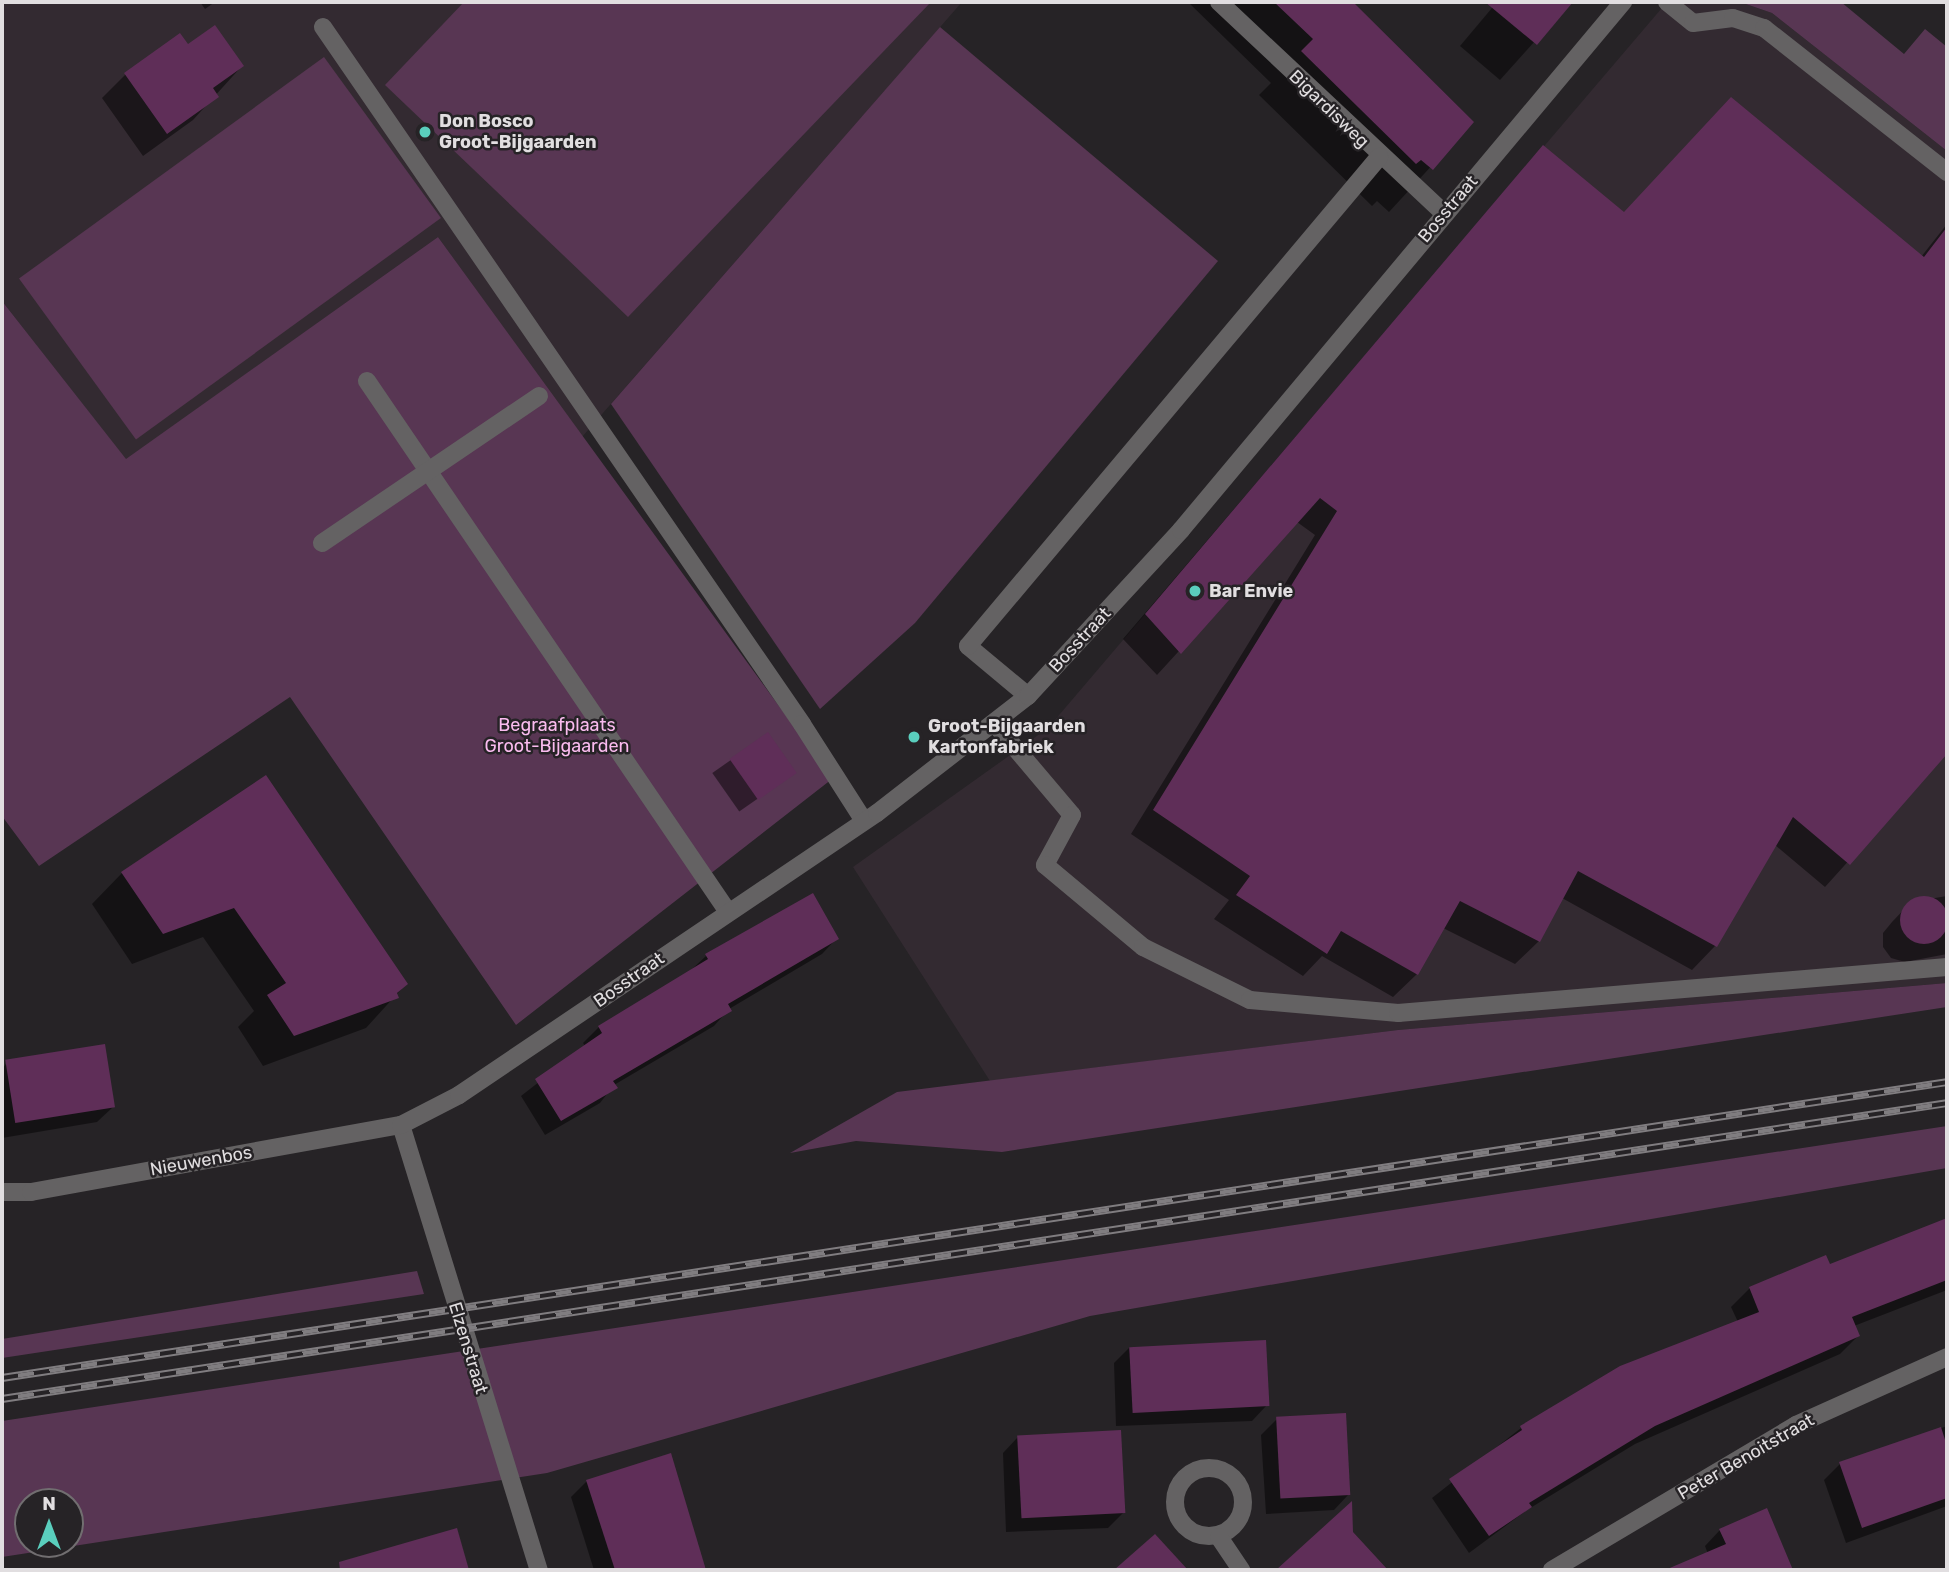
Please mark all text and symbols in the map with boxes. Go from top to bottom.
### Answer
street label: Bigardisweg [1285,66,1373,152]
place label: Don Bosco Groot-Bijgaarden [439,111,596,154]
marker: Don Bosco Groot-Bijgaarden [417,124,433,140]
street label: Bosstraat [1414,171,1482,247]
place label: Bar Envie [1209,580,1294,602]
marker: Bar Envie [1187,583,1203,599]
street label: Bosstraat [1044,603,1116,677]
park label: Begraafplaats Groot-Bijgaarden [485,715,629,758]
place label: Groot-Bijgaarden Kartonfabriek [928,716,1085,758]
marker: Groot-Bijgaarden Kartonfabriek [906,729,922,745]
street label: Bosstraat [590,948,668,1012]
street label: Nieuwenbos [148,1141,254,1181]
street label: Elzenstraat [444,1299,492,1397]
street label: Peter Benoitstraat [1674,1409,1818,1505]
north arrow [14,1488,84,1558]
text: N [42,1492,56,1515]

